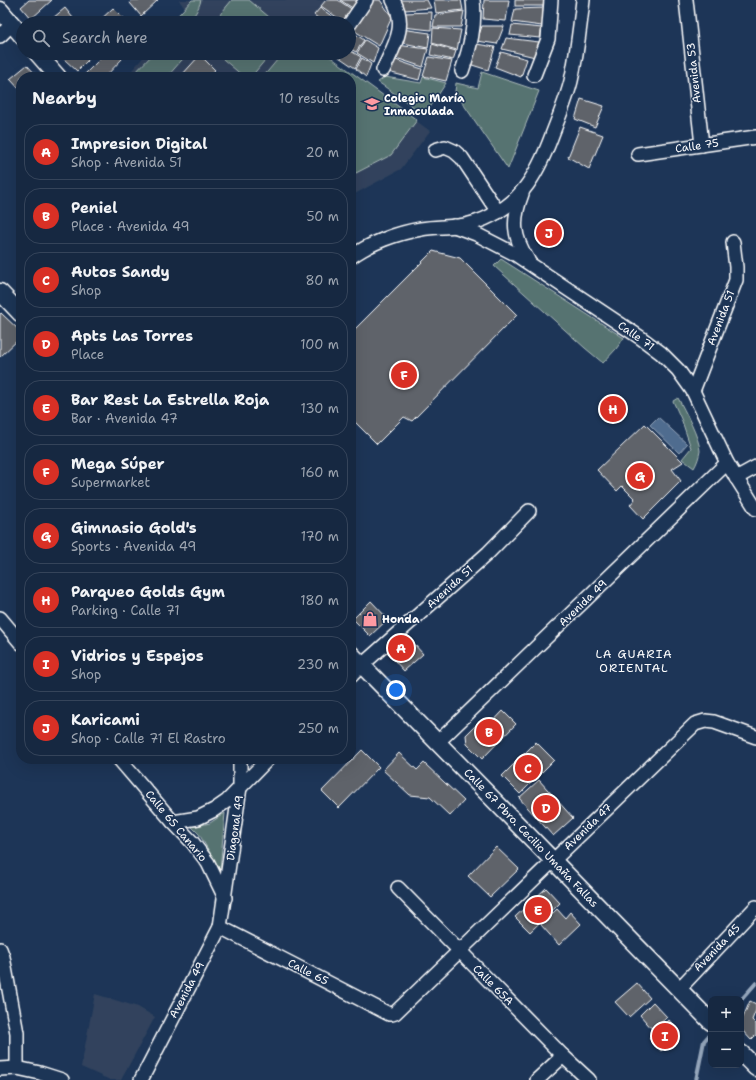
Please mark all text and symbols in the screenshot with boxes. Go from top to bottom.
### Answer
search box [16,16,356,60]
icon: search [30,27,52,49]
text: Search here [62,28,148,48]
street label: Avenida 53 [683,42,705,104]
text: Nearby [32,87,97,109]
text: 10 results [279,90,340,107]
place label: Colegio María Inmaculada [384,91,465,119]
school or university icon: Colegio María Inmaculada [363,95,381,113]
text: Impresion Digital [71,134,207,154]
street label: Calle 75 [674,135,720,156]
text: A [41,144,51,161]
text: 20 m [306,144,339,161]
text: Shop · Avenida 51 [71,154,182,171]
text: Peniel [71,198,117,218]
text: B [42,208,50,225]
text: 50 m [306,208,339,225]
text: Place · Avenida 49 [71,218,190,235]
pin: J [536,218,562,248]
text: Autos Sandy [71,262,170,282]
text: C [42,272,50,289]
text: 80 m [305,272,339,289]
text: Shop [71,282,101,299]
street label: Avenida 51 [704,288,738,348]
street label: Calle 71 [615,318,657,354]
text: Apts Las Torres [71,326,193,346]
text: D [41,336,51,353]
text: 100 m [300,336,339,353]
text: Place [71,346,104,363]
pin: F [391,360,417,390]
text: Bar Rest La Estrella Roja [71,390,269,410]
pin: H [600,394,626,424]
text: E [42,400,50,417]
text: 130 m [301,400,339,417]
text: Bar · Avenida 47 [71,410,178,427]
text: Mega Súper [71,454,165,474]
pin: G [627,461,653,491]
text: F [42,464,50,481]
text: 160 m [301,464,339,481]
text: Supermarket [71,474,150,491]
text: Gimnasio Gold's [71,518,197,538]
text: G [41,528,51,545]
text: 170 m [301,528,339,545]
text: Sports · Avenida 49 [71,538,196,555]
street label: Avenida 51 [424,562,476,612]
street label: Avenida 49 [556,576,610,630]
text: Parqueo Golds Gym [71,582,225,602]
text: H [41,592,51,609]
text: 180 m [300,592,339,609]
text: Parking · Calle 71 [71,602,180,619]
shop icon: Honda [361,610,379,628]
place label: Honda [382,612,420,627]
pin: A [388,633,414,663]
text: Vidrios y Espejos [71,646,204,666]
district label: LA GUARIA ORIENTAL [595,646,673,676]
text: I [42,656,50,673]
text: 230 m [297,656,339,673]
text: Shop [71,666,101,683]
your location [386,680,406,700]
text: Karicami [71,710,140,730]
pin: B [476,717,502,747]
text: J [42,720,50,737]
text: 250 m [298,720,339,737]
text: Shop · Calle 71 El Rastro [71,730,226,747]
pin: C [515,753,541,783]
street label: Calle 67 Pbro. Cecilio Umaña Fallas [461,766,601,910]
street label: Calle 65 Canario [142,787,211,865]
pin: D [533,793,559,823]
street label: Diagonal 49 [223,794,247,862]
street label: Avenida 47 [561,800,616,854]
pin: E [525,895,551,925]
street label: Avenida 45 [690,921,744,975]
street label: Calle 65 [285,955,331,989]
street label: Avenida 49 [166,959,208,1021]
street label: Calle 65A [469,961,517,1009]
map controls [708,996,744,1068]
button: + [708,996,744,1032]
pin: I [652,1021,678,1051]
button: − [708,1032,744,1068]

